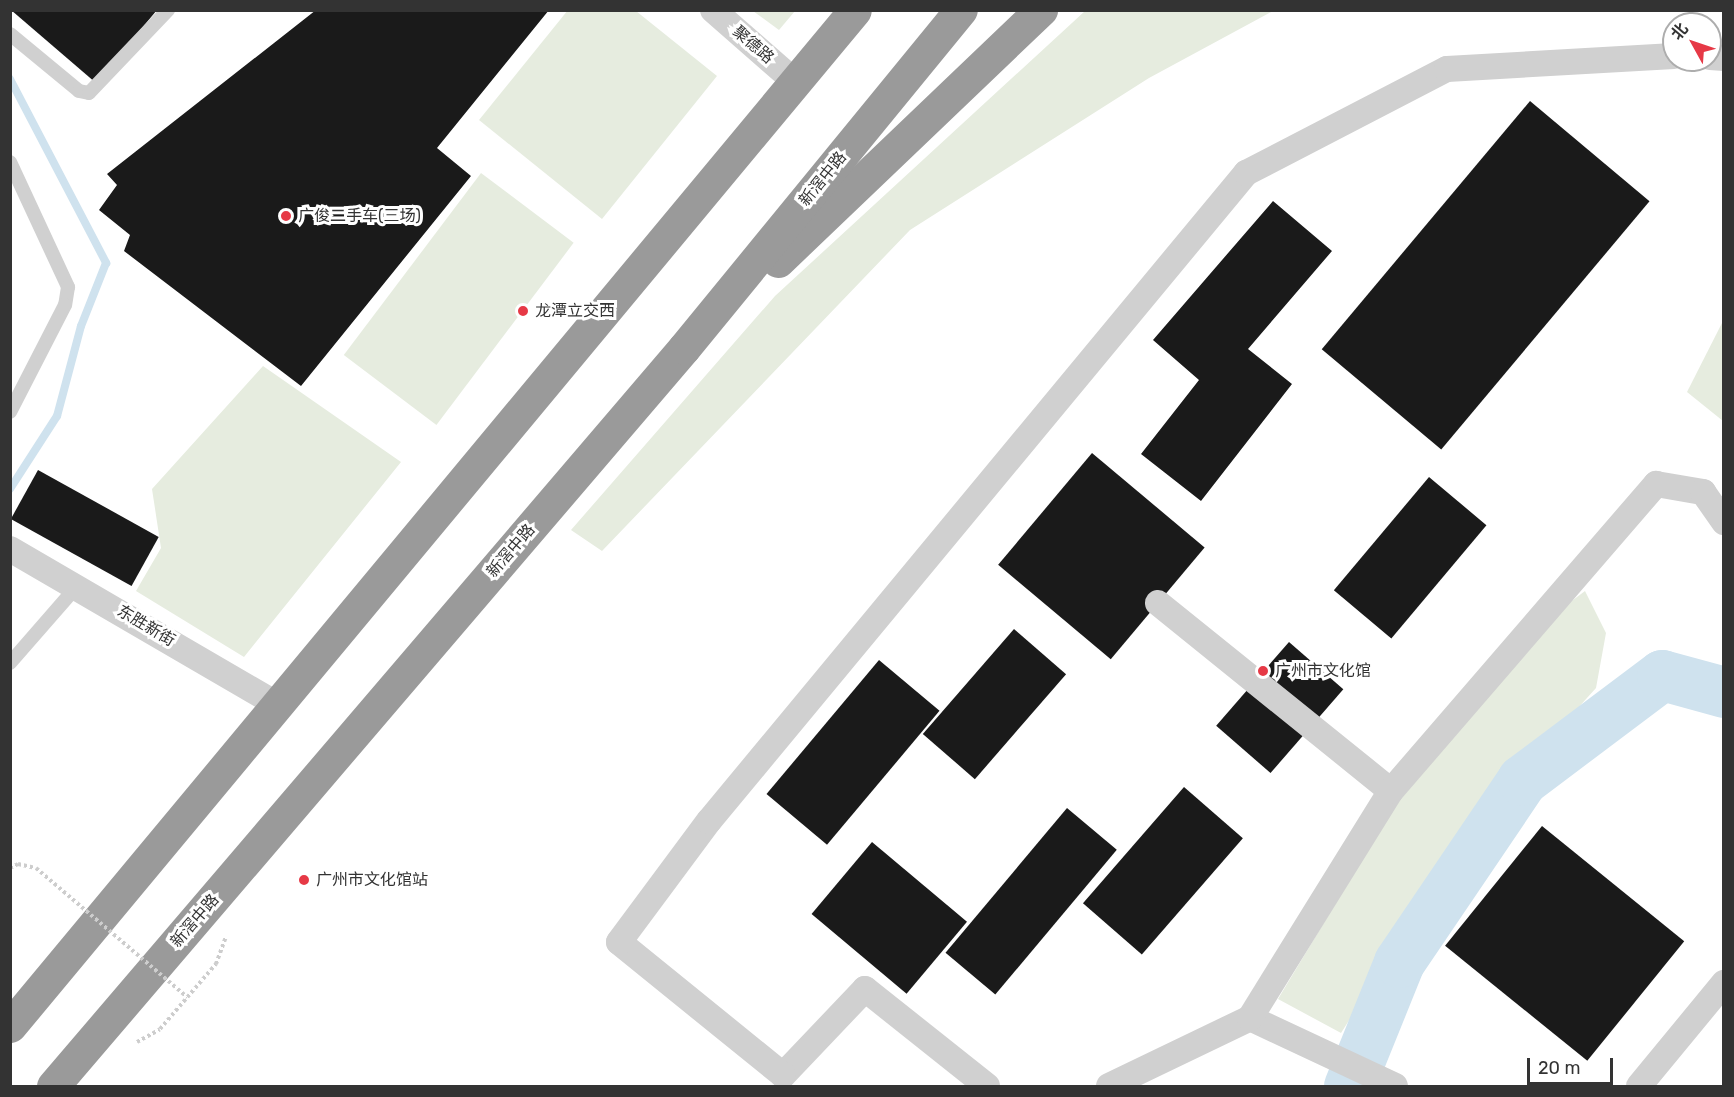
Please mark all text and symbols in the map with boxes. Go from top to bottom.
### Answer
north arrow [1662,12,1722,72]
text: 北 [1667,19,1692,44]
street label: 聚德路 [729,22,777,68]
street label: 新滘中路 [795,148,851,210]
place label: 广俊二手车(三场) [298,206,421,226]
marker: 广俊二手车(三场) [279,209,293,223]
place label: 龙潭立交西 [535,301,615,321]
marker: 龙潭立交西 [516,304,530,318]
street label: 新滘中路 [483,521,539,581]
street label: 东胜新街 [114,601,178,651]
place label: 广州市文化馆 [1275,661,1371,681]
marker: 广州市文化馆 [1256,664,1270,678]
place label: 广州市文化馆站 [316,870,428,890]
marker: 广州市文化馆站 [297,873,311,887]
street label: 新滘中路 [167,891,223,951]
scale bar [1530,1046,1616,1084]
text: 20 m [1538,1057,1580,1079]

